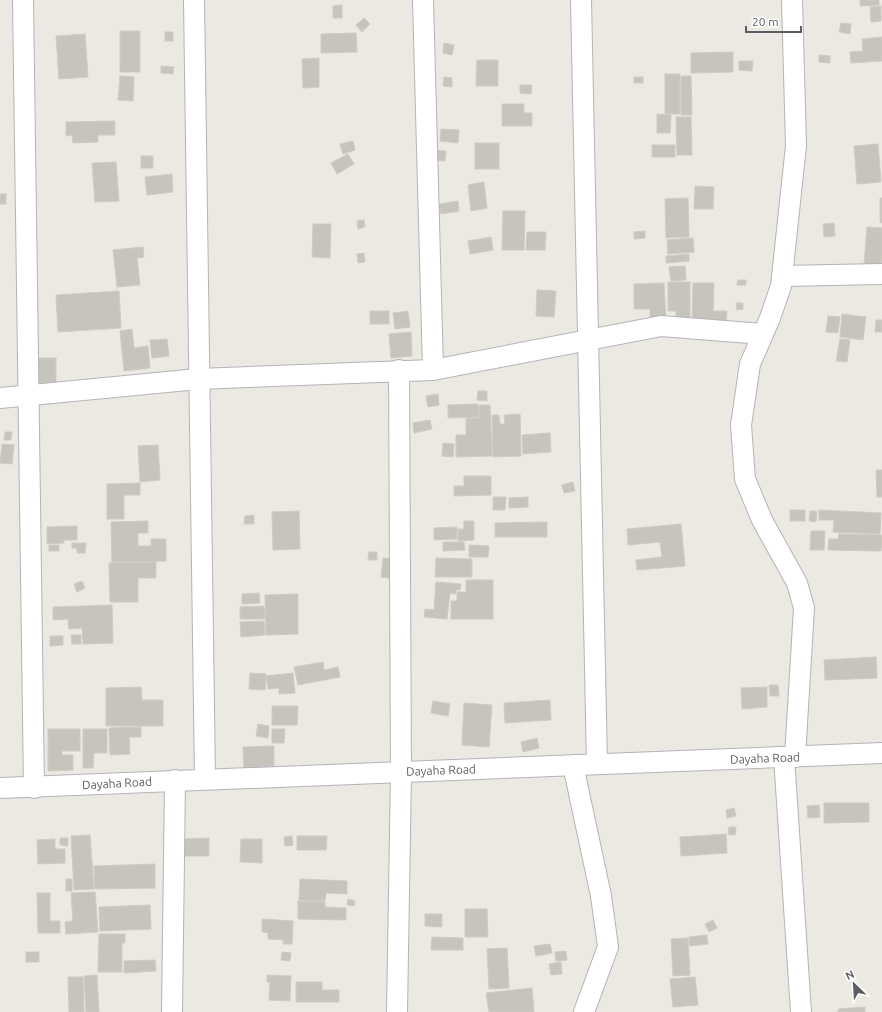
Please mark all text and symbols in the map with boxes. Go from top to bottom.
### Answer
scale bar [746,8,801,34]
text: 20 m [752,15,779,28]
street label: Dayaha Road [730,750,800,766]
street label: Dayaha Road [406,762,476,778]
street label: Dayaha Road [82,775,152,791]
north arrow [834,964,874,1004]
text: N [844,968,856,982]

